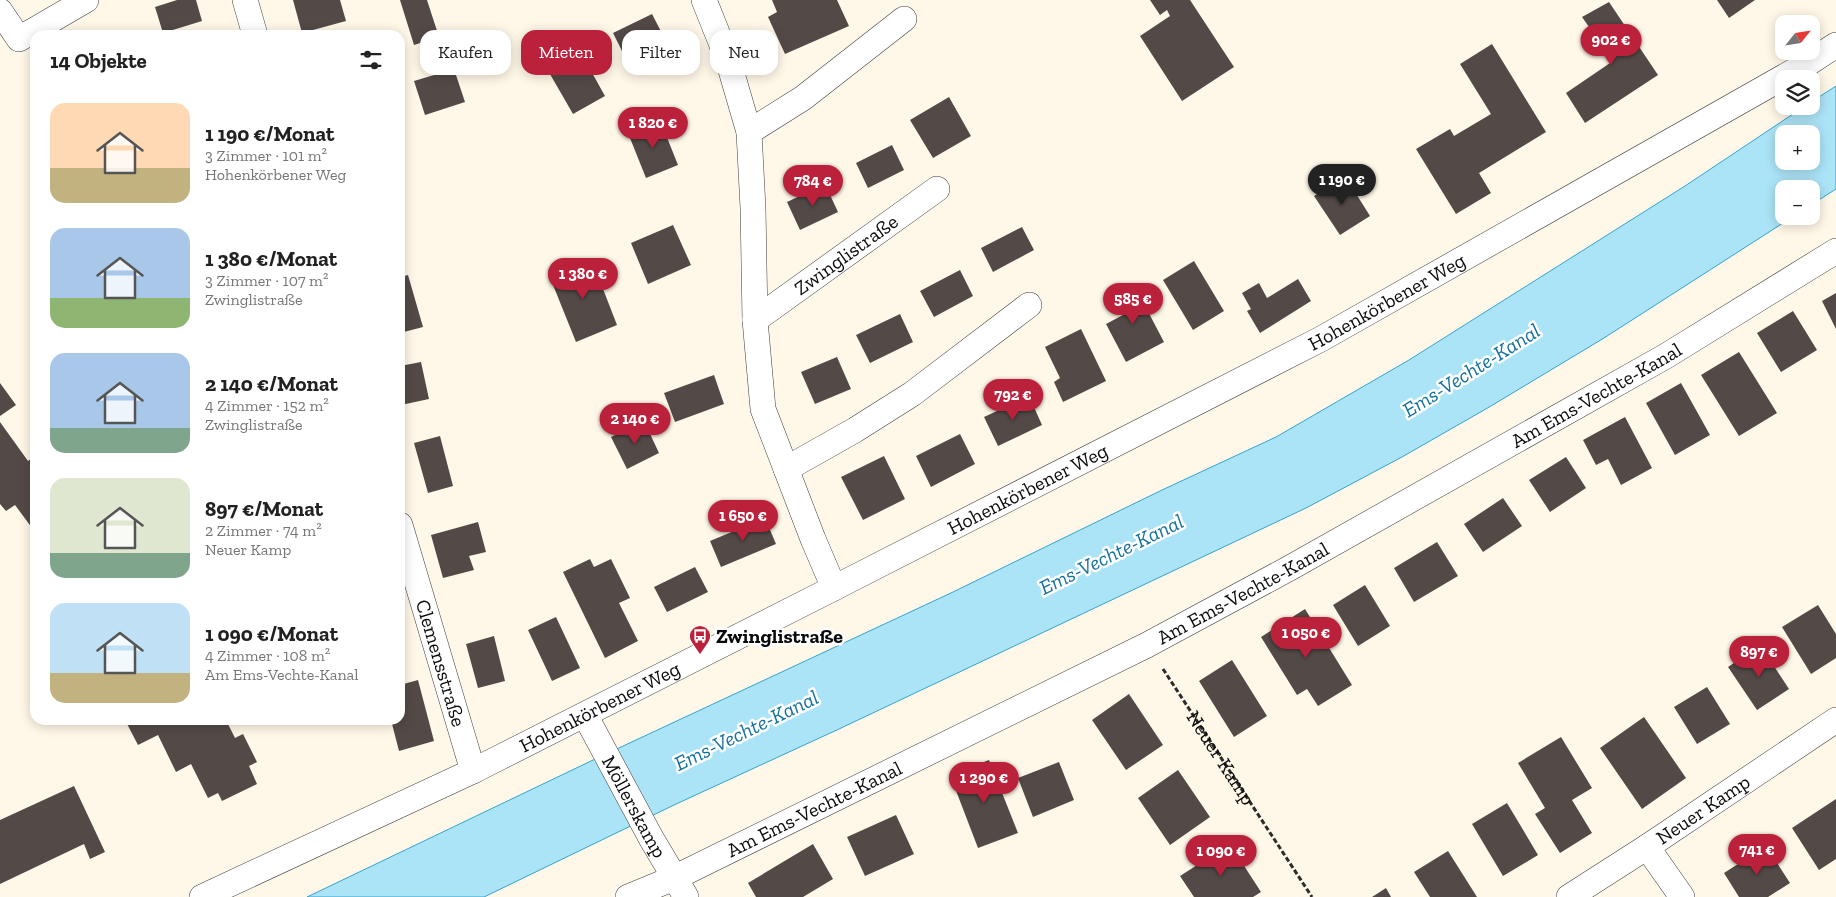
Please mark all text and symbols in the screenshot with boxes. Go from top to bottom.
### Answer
north arrow [1775,15,1820,60]
map controls [1775,15,1820,225]
pin: 902 € [1576,23,1646,66]
chip: Kaufen [420,30,511,75]
chip: Mieten [521,30,612,75]
chip: Filter [622,30,700,75]
chip: Neu [710,30,778,75]
text: 902 € [1592,30,1630,49]
icon: filters [357,46,385,74]
text: 14 Objekte [50,48,147,73]
button: layers [1775,70,1820,115]
pin: 1 820 € [607,106,699,149]
text: 1 820 € [629,113,677,132]
text: 1 190 €/Monat [205,121,334,146]
icon: home [90,123,150,183]
button: + [1775,125,1820,170]
text: 3 Zimmer · 101 m² [205,146,327,165]
pin: 784 € [778,164,848,207]
pin: 1 190 € [1296,164,1388,206]
text: Hohenkörbener Weg [205,165,346,184]
text: 1 190 € [1319,170,1365,189]
text: 784 € [794,171,832,190]
button: − [1775,180,1820,225]
street label: Zwinglistraße [789,209,902,300]
text: 1 380 €/Monat [205,246,337,271]
icon: home [90,248,150,308]
street label: Hohenkörbener Weg [1304,248,1470,356]
pin: 1 380 € [537,258,629,300]
text: 1 380 € [559,264,607,283]
text: 3 Zimmer · 107 m² [205,271,328,290]
pin: 585 € [1098,282,1168,325]
text: 585 € [1114,289,1152,308]
text: Zwinglistraße [205,290,303,309]
water label: Ems-Vechte-Kanal [1398,318,1544,422]
street label: Am Ems-Vechte-Kanal [1507,337,1686,453]
text: 2 140 €/Monat [205,371,338,396]
icon: home [90,373,150,433]
pin: 792 € [978,378,1048,421]
text: 792 € [994,385,1032,404]
text: 4 Zimmer · 152 m² [205,396,329,415]
pin: 2 140 € [589,402,681,445]
text: 2 140 € [611,409,659,428]
text: Zwinglistraße [205,415,303,434]
street label: Hohenkörbener Weg [943,438,1112,540]
text: 897 €/Monat [205,496,323,521]
icon: home [90,498,150,558]
pin: 1 650 € [697,500,789,542]
text: 1 650 € [719,506,767,525]
water label: Ems-Vechte-Kanal [1035,508,1187,600]
text: 2 Zimmer · 74 m² [205,521,322,540]
street label: Am Ems-Vechte-Kanal [1153,537,1333,649]
text: Neuer Kamp [205,540,291,559]
street label: Clemensstraße [411,597,471,729]
pin: 1 050 € [1260,616,1352,659]
text: 1 090 €/Monat [205,621,338,646]
icon: home [90,623,150,683]
text: 1 050 € [1282,623,1330,642]
bus stop icon: Zwinglistraße [688,624,712,655]
place label: Zwinglistraße [716,624,843,648]
pin: 897 € [1724,636,1794,678]
text: 897 € [1740,642,1778,661]
text: 4 Zimmer · 108 m² [205,646,330,665]
street label: Hohenkörbener Weg [516,656,684,757]
text: Am Ems-Vechte-Kanal [205,665,359,684]
water label: Ems-Vechte-Kanal [670,684,822,776]
street label: Neuer Kamp [1181,706,1261,809]
street label: Möllerskamp [597,751,672,862]
street label: Am Ems-Vechte-Kanal [723,756,906,862]
pin: 1 290 € [938,762,1030,804]
text: 1 290 € [960,768,1008,787]
street label: Neuer Kamp [1651,769,1754,849]
pin: 1 090 € [1175,834,1267,877]
pin: 741 € [1722,834,1792,876]
text: 741 € [1739,840,1775,859]
text: 1 090 € [1197,841,1245,860]

